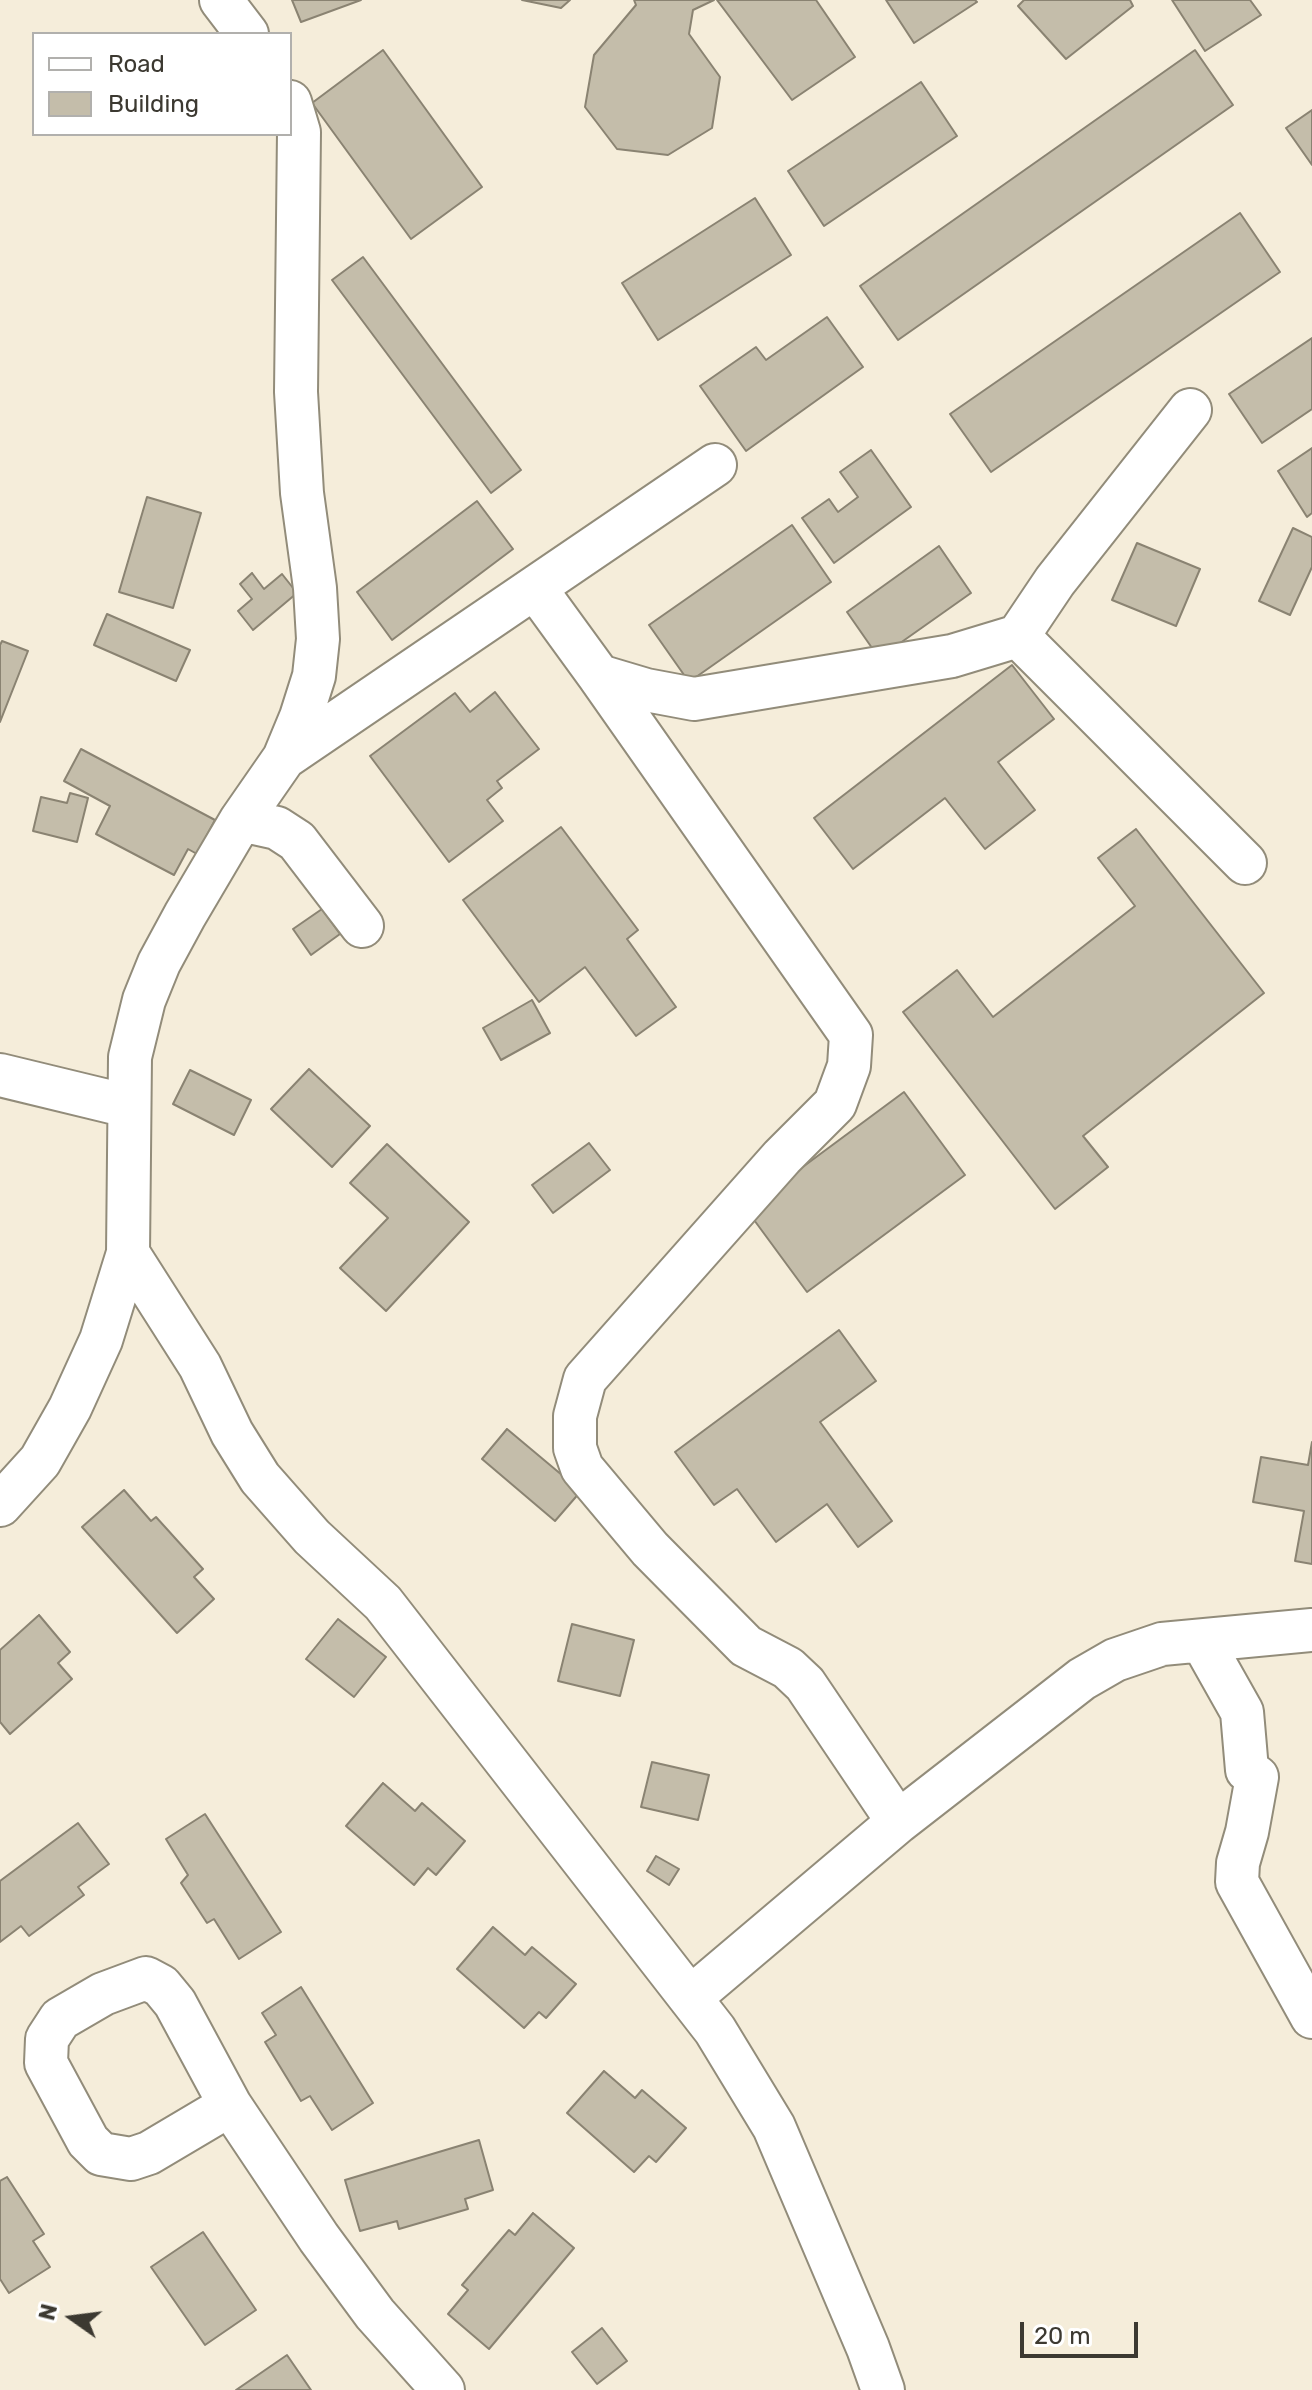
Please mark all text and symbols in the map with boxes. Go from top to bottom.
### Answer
legend [32,32,292,136]
text: Road [108,50,165,78]
text: Building [108,90,199,118]
north arrow [32,2278,112,2358]
text: N [33,2301,63,2323]
scale bar [1024,2306,1142,2356]
text: 20 m [1034,2322,1091,2350]

